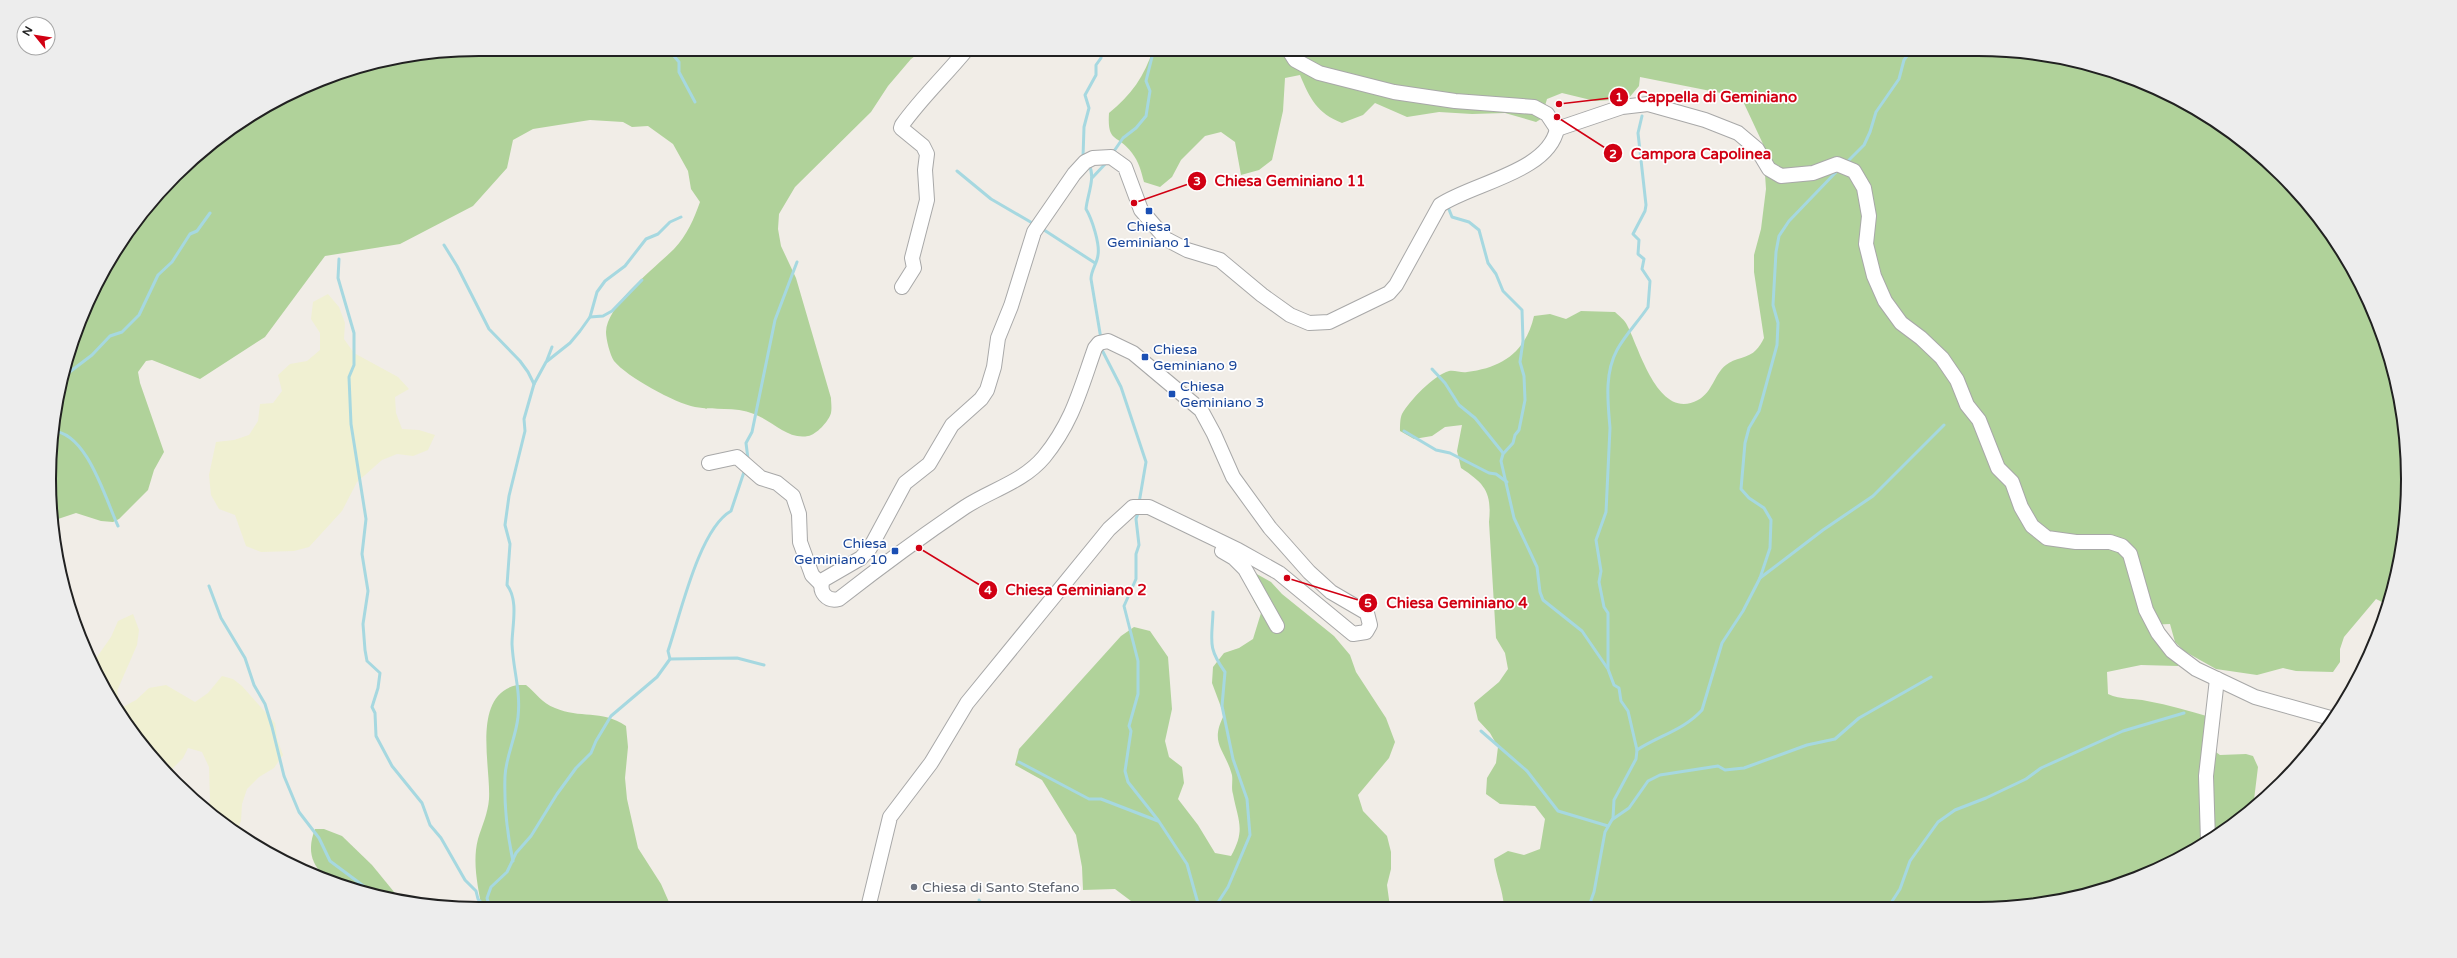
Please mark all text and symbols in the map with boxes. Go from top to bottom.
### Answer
north arrow [16,16,56,56]
text: N [20,24,36,38]
callout: Cappella di Geminiano [1609,83,1805,110]
text: Cappella di Geminiano [1637,88,1797,107]
text: 1 [1615,90,1623,104]
callout: Campora Capolinea [1603,140,1779,167]
text: Campora Capolinea [1631,145,1771,164]
text: 2 [1609,147,1617,161]
callout: Chiesa Geminiano 11 [1187,167,1374,194]
text: Chiesa Geminiano 11 [1215,172,1365,190]
text: 3 [1193,174,1201,188]
marker: Chiesa Geminiano 1 [1144,206,1154,216]
place label: Chiesa Geminiano 1 [1107,218,1191,251]
place label: Chiesa Geminiano 9 [1153,341,1237,374]
marker: Chiesa Geminiano 9 [1140,352,1150,362]
place label: Chiesa Geminiano 3 [1180,378,1264,411]
marker: Chiesa Geminiano 3 [1167,389,1177,399]
place label: Chiesa Geminiano 10 [794,535,887,568]
marker: Chiesa Geminiano 10 [890,546,900,556]
callout: Chiesa Geminiano 2 [978,576,1155,603]
text: Chiesa Geminiano 2 [1005,581,1147,599]
text: 4 [984,583,992,597]
callout: Chiesa Geminiano 4 [1358,589,1535,616]
text: Chiesa Geminiano 4 [1386,594,1528,612]
text: 5 [1364,596,1372,610]
place label: Chiesa di Santo Stefano [922,879,1080,896]
marker: Chiesa di Santo Stefano [909,882,919,892]

